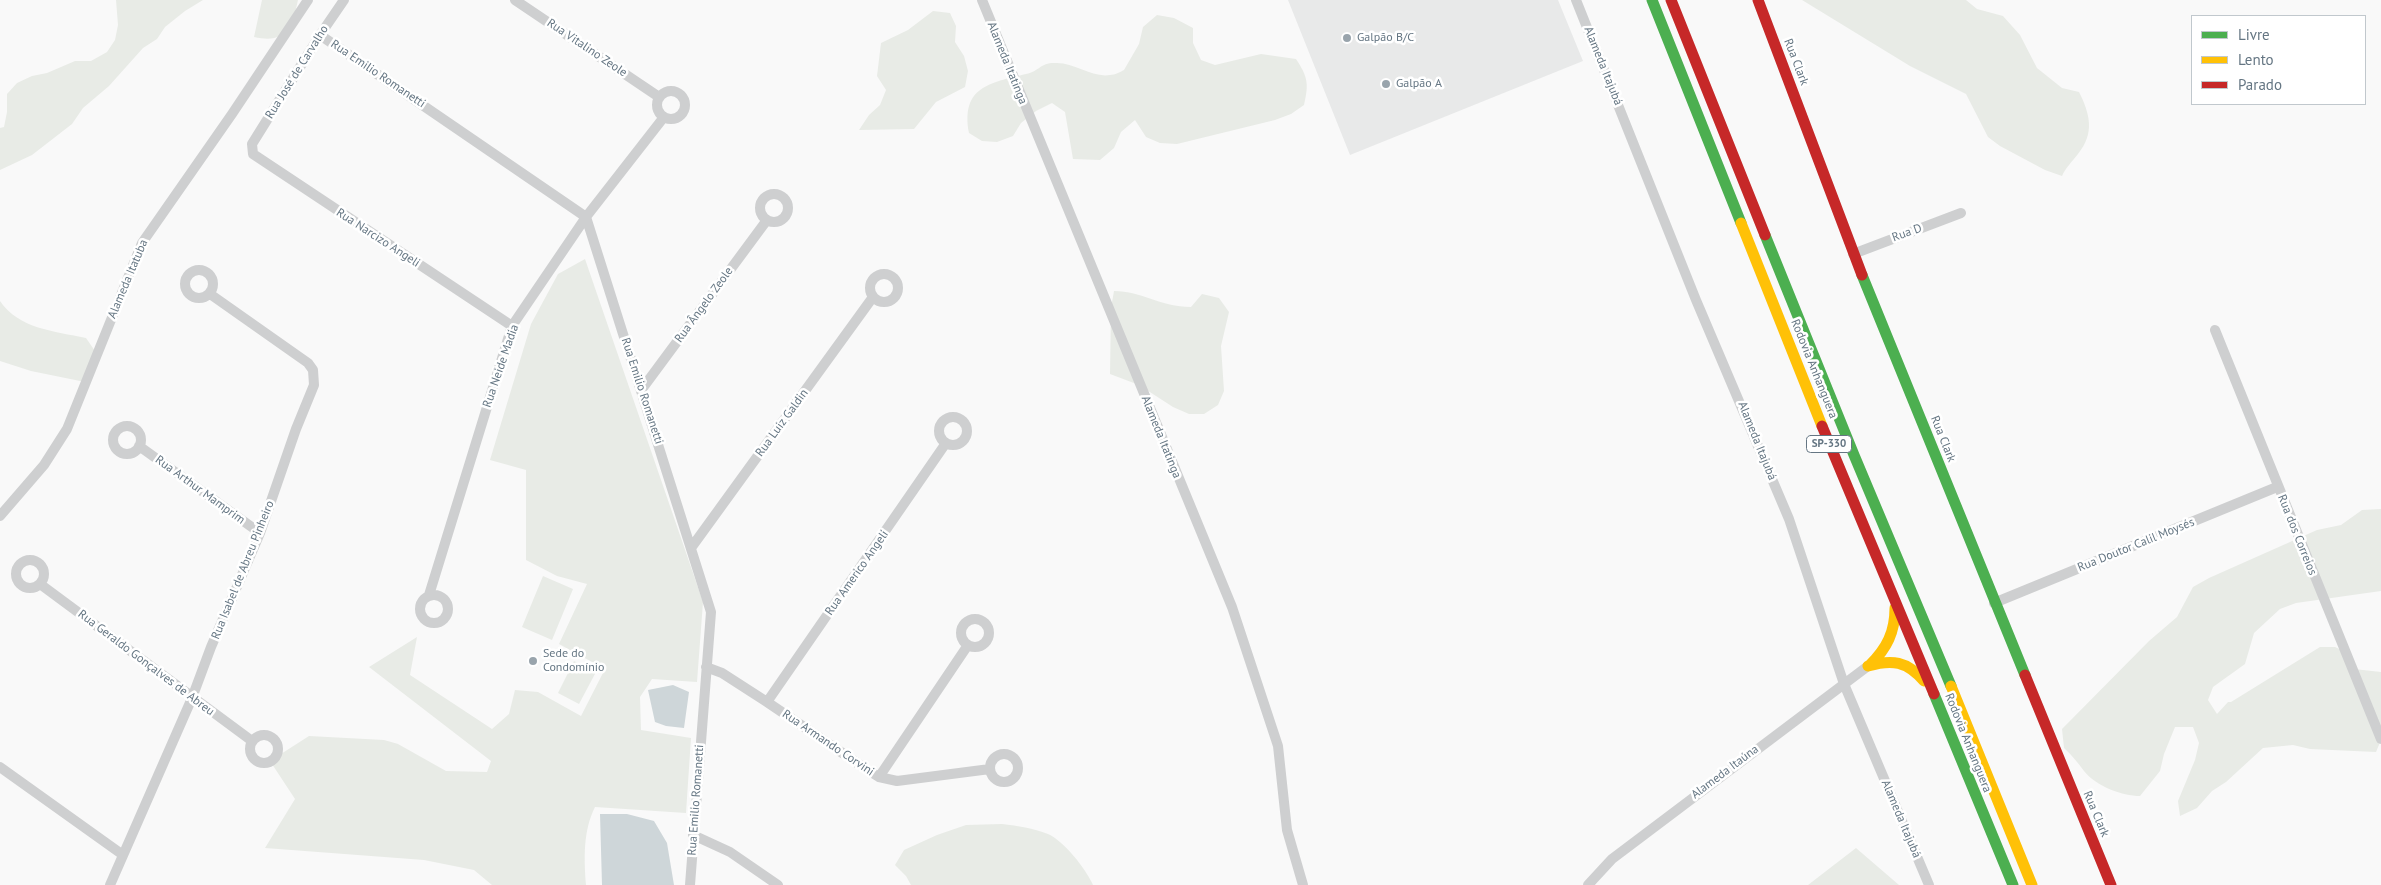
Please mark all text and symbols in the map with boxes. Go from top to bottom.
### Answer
legend [2191,15,2366,105]
street label: Rua Vitalino Zeole [544,16,630,80]
street label: Alameda Itatinga [984,20,1030,106]
street label: Rua José de Carvalho [262,23,332,121]
street label: Alameda Itajubá [1581,25,1625,107]
text: Livre [2238,25,2270,44]
place label: Galpão B/C [1357,31,1414,45]
marker: Galpão B/C [1341,32,1353,44]
street label: Rua Emilio Romanetti [328,37,428,111]
street label: Rua Clark [1781,37,1811,87]
text: Lento [2238,50,2274,69]
text: Parado [2238,75,2282,94]
place label: Galpão A [1396,77,1442,91]
marker: Galpão A [1380,78,1392,90]
street label: Rua Narcizo Angeli [333,206,423,270]
street label: Rua D [1890,221,1924,245]
street label: Alameda Itatuba [105,237,151,321]
street label: Rua Ângelo Zeole [672,264,736,346]
street label: Rodovia Anhanguera [1788,317,1840,421]
street label: Rua Neide Madia [480,323,522,409]
street label: Rua Emilio Romanetti [618,336,666,446]
street label: Rua Luiz Galdin [753,386,811,460]
street label: Alameda Itatinga [1138,394,1184,480]
street label: Alameda Itajubá [1735,400,1779,482]
street label: Rua Clark [1927,414,1959,464]
road number: SP-330 [1806,436,1852,452]
street label: Rua Arthur Mamprim [152,453,248,527]
street label: Rua dos Correios [2274,493,2320,577]
street label: Rua Isabel de Abreu Pinheiro [209,499,277,641]
street label: Rua Doutor Calil Moysés [2076,515,2196,575]
street label: Rua Americo Angeli [822,528,892,618]
street label: Rua Geraldo Gonçalves de Abreu [75,607,217,719]
place label: Sede do Condomínio [543,647,604,675]
marker: Sede do Condomínio [527,655,539,667]
street label: Rodovia Anhanguera [1942,691,1994,795]
street label: Rua Armando Corvini [779,707,877,779]
street label: Alameda Itaúna [1689,742,1761,802]
street label: Rua Emilio Romanetti [685,744,707,856]
street label: Alameda Itajubá [1878,778,1924,860]
street label: Rua Clark [2080,789,2112,839]

